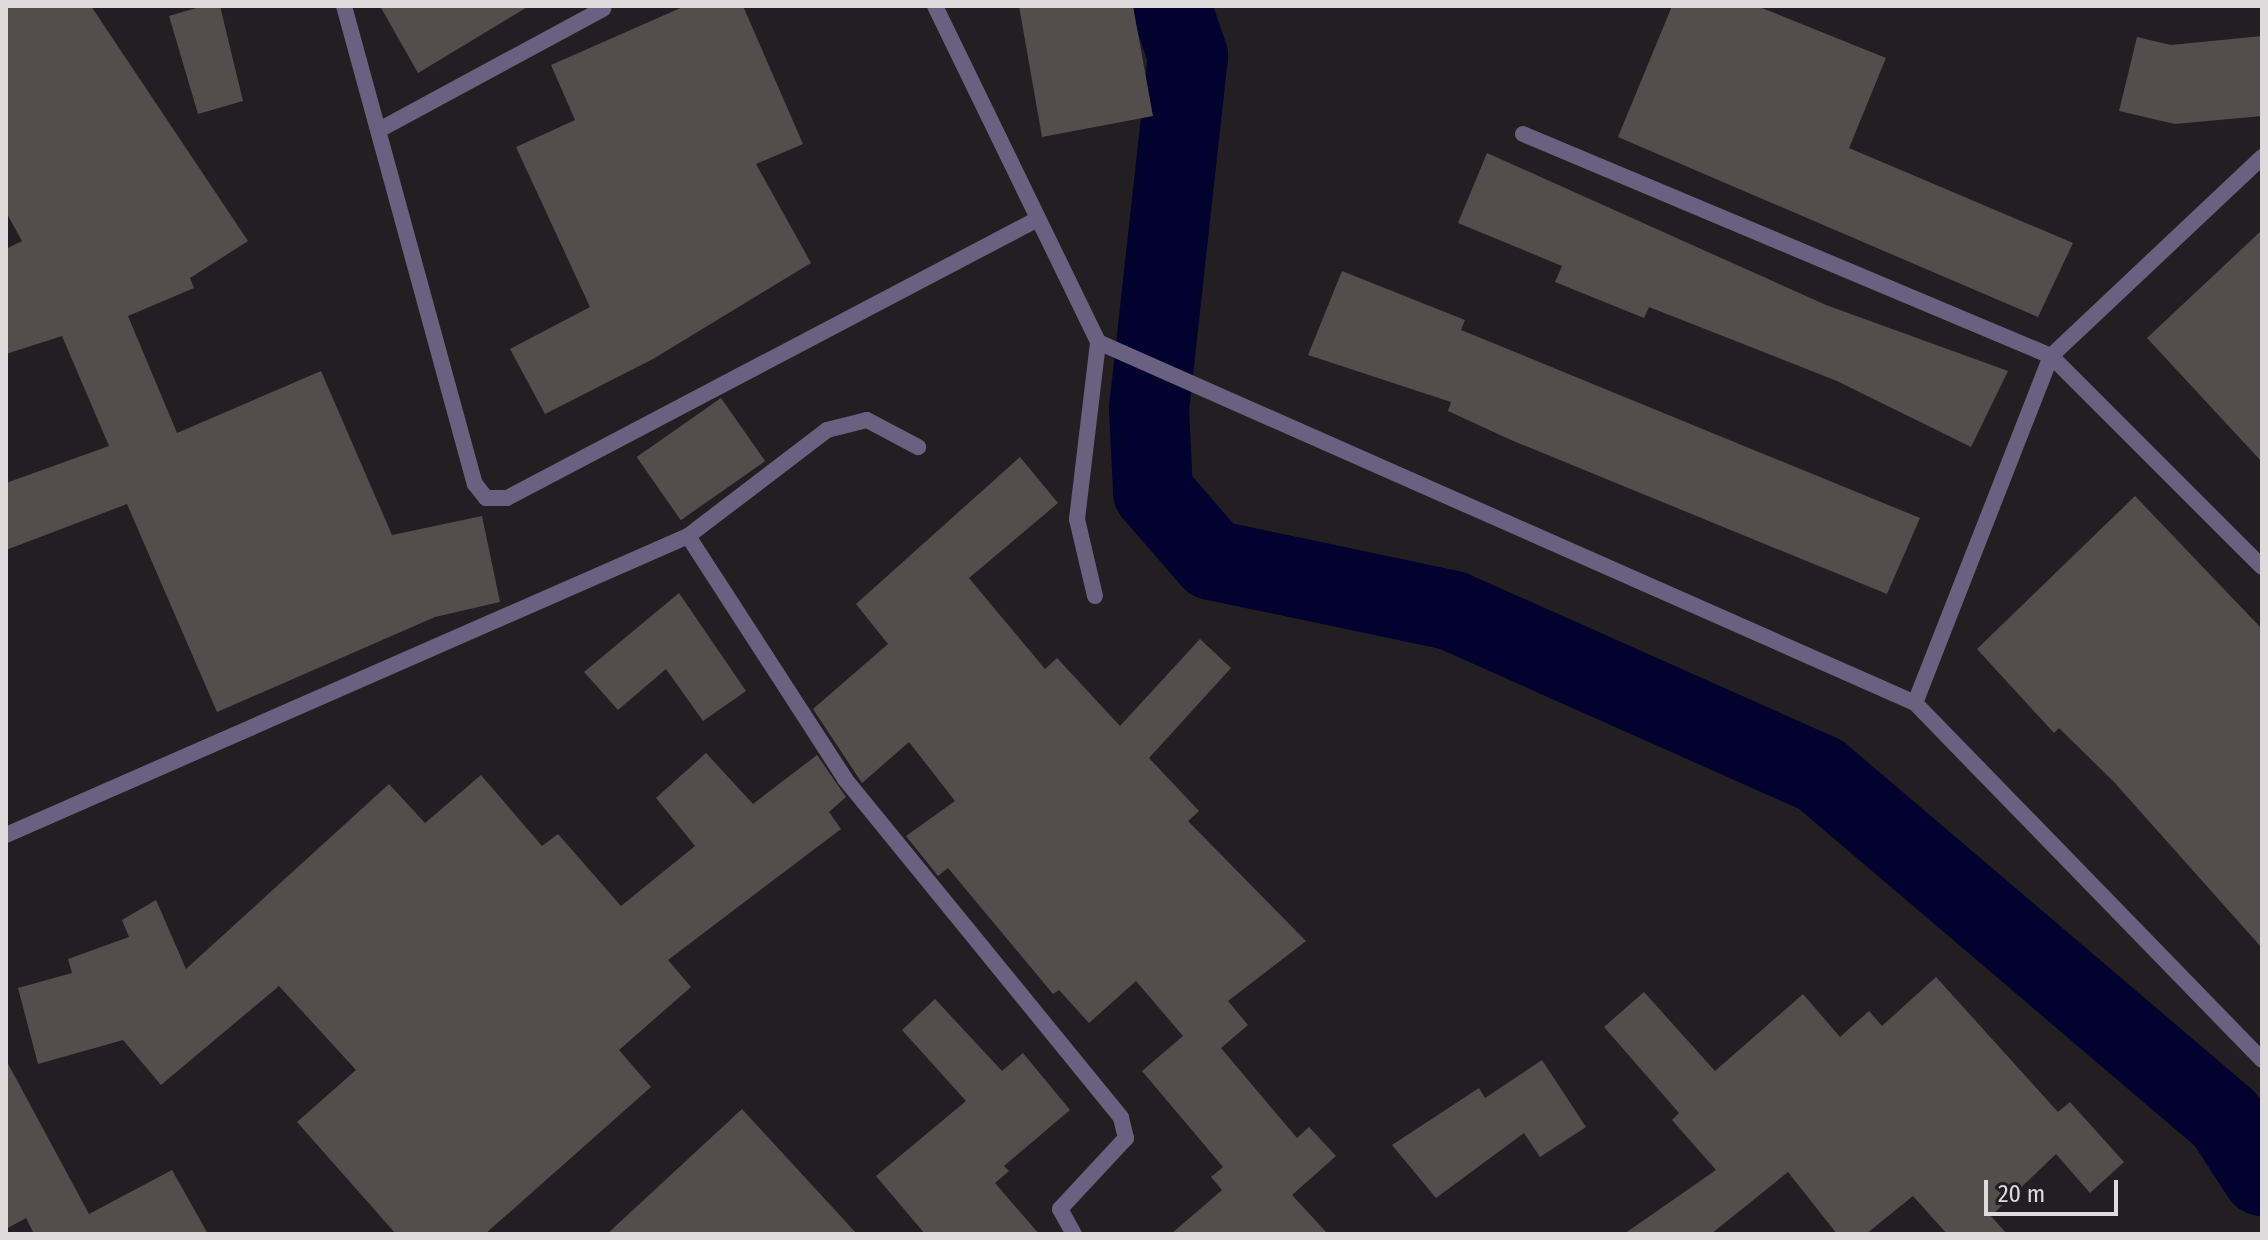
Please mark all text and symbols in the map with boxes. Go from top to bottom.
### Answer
scale bar [1988,1164,2122,1214]
text: 20 m [1998,1180,2045,1208]

